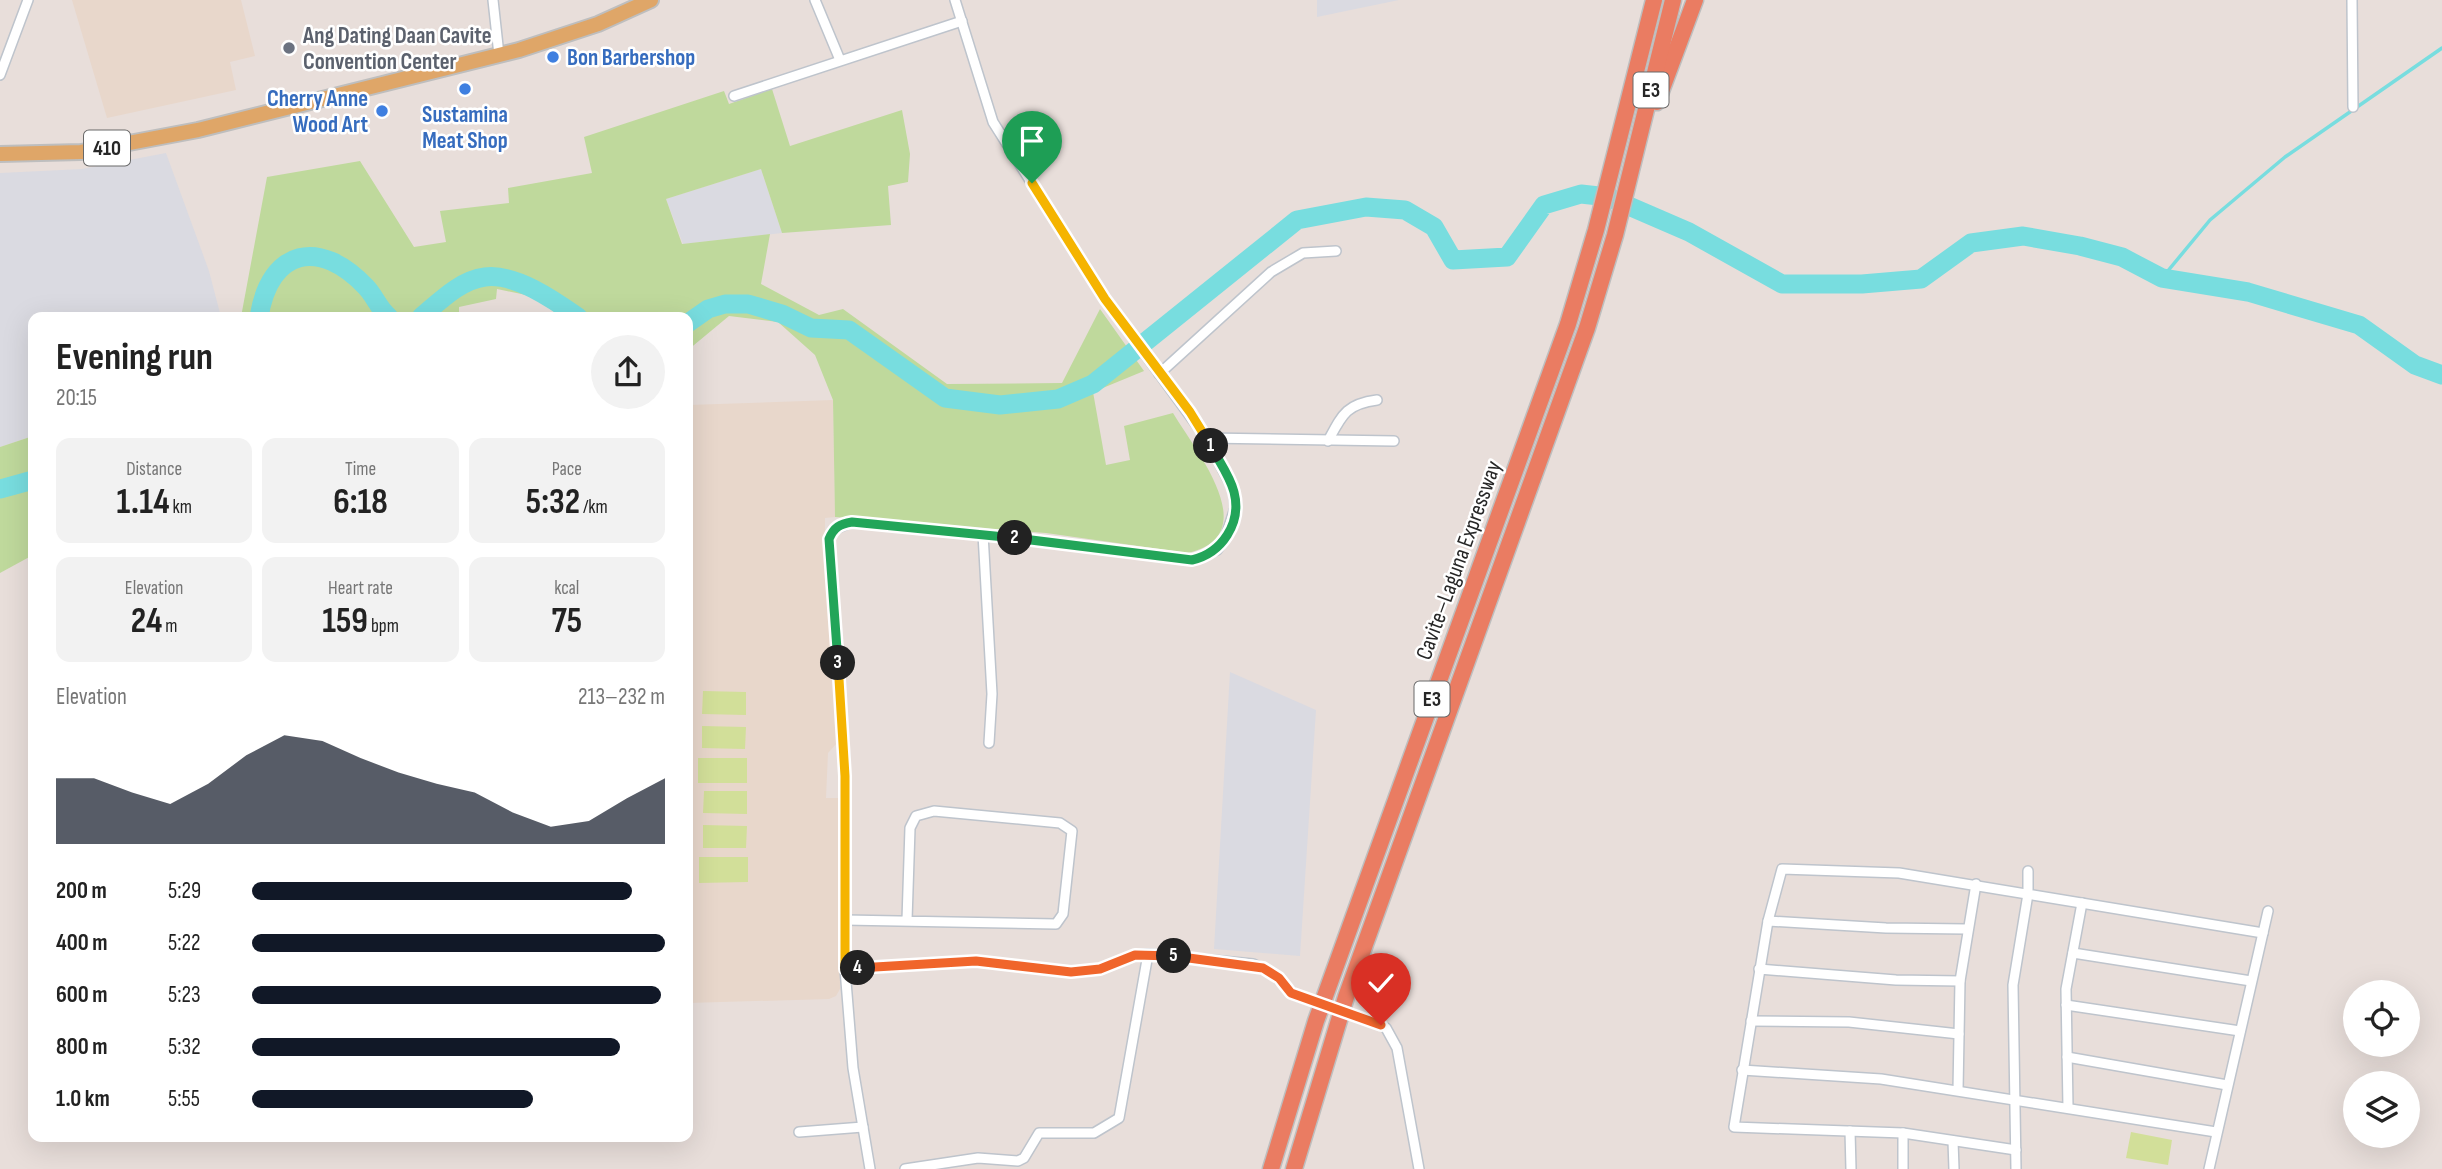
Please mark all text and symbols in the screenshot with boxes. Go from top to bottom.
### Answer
place label: Ang Dating Daan Cavite Convention Center [302,22,492,76]
marker: Ang Dating Daan Cavite Convention Center [281,40,297,56]
place label: Bon Barbershop [567,44,695,72]
marker: Bon Barbershop [545,49,561,65]
road number: E3 [1634,72,1668,108]
marker: Sustamina Meat Shop [457,81,473,97]
place label: Cherry Anne Wood Art [267,85,368,139]
place label: Sustamina Meat Shop [422,101,508,155]
marker: Cherry Anne Wood Art [374,103,390,119]
pin [1002,111,1062,183]
icon: arrive [1013,122,1051,160]
road number: 410 [84,130,130,166]
text: Evening run [56,335,213,380]
button: share [591,335,665,409]
text: 20:15 [56,384,97,412]
pin: 1 [1194,428,1228,464]
text: 1 [1207,434,1214,457]
street label: Cavite–Laguna Expressway [1410,457,1508,664]
text: Distance [126,458,182,481]
text: Time [345,458,376,481]
text: Pace [552,458,582,481]
text: 1.14 [116,481,169,524]
text: 6:18 [333,481,388,524]
text: 5:32 [526,481,580,524]
text: km [169,496,192,519]
text: /km [580,496,608,519]
pin: 2 [998,520,1032,556]
text: 2 [1010,526,1019,549]
text: Elevation [125,577,183,600]
text: Heart rate [328,577,393,600]
text: kcal [554,577,579,600]
text: 24 [131,600,162,643]
text: 159 [322,600,368,643]
text: 75 [552,600,582,643]
text: m [162,615,178,638]
text: bpm [368,615,399,638]
pin: 3 [820,646,856,680]
text: 3 [833,651,842,674]
road number: E3 [1414,682,1450,716]
text: Elevation [56,683,127,711]
text: 213–232 m [578,683,665,711]
text: 200 m [56,877,107,905]
text: 5:29 [168,877,201,905]
text: 400 m [56,929,107,957]
text: 5:22 [168,929,201,957]
pin: 5 [1156,939,1192,974]
text: 5 [1169,944,1178,967]
pin: 4 [840,950,876,986]
pin [1351,953,1411,1025]
text: 4 [853,956,862,979]
icon: check [1362,964,1400,1002]
map controls [2343,980,2420,1148]
button: locate [2343,980,2420,1057]
text: 600 m [56,981,108,1009]
text: 5:23 [168,981,201,1009]
text: 800 m [56,1033,108,1061]
text: 5:32 [168,1033,201,1061]
button: layers [2343,1071,2420,1148]
text: 1.0 km [56,1085,110,1113]
text: 5:55 [168,1085,200,1113]

